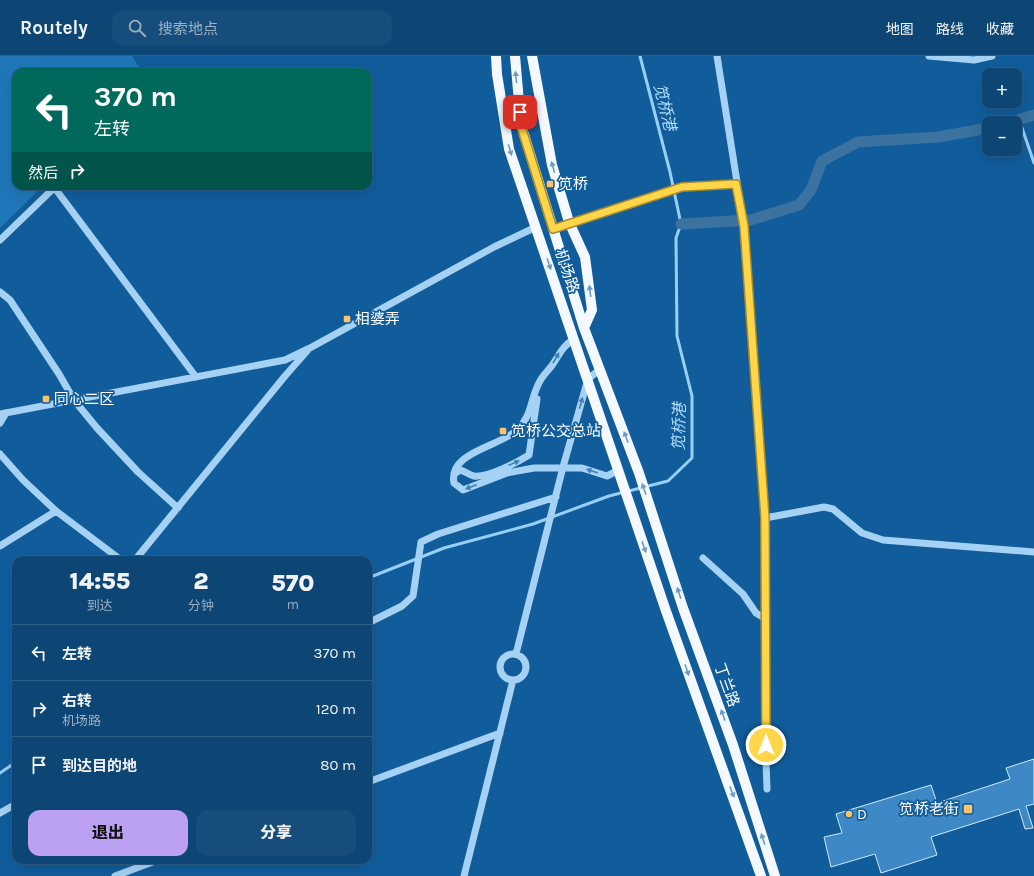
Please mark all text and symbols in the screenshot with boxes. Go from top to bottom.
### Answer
search box [112,10,392,46]
text: Routely [20,17,88,39]
icon: search [126,17,148,39]
text: 搜索地点 [158,20,218,38]
text: 地图 [886,21,914,38]
text: 路线 [936,21,964,38]
text: 收藏 [986,21,1014,38]
map controls [982,68,1022,156]
button: + [982,68,1022,108]
one-way arrow [513,71,520,83]
text: 370 m [94,80,177,113]
water label: 笕桥港 [650,81,681,135]
icon: left [28,84,80,136]
pin [503,95,537,129]
icon: arrive [509,101,531,123]
button: − [982,116,1022,156]
text: 左转 [94,118,130,140]
one-way arrow [507,144,513,156]
icon: right [66,160,88,182]
one-way arrow [550,161,556,173]
text: 然后 [28,164,58,182]
place label: 笕桥 [558,175,588,193]
marker: 笕桥 [545,179,555,189]
street label: 机场路 [551,247,583,295]
one-way arrow [546,258,552,270]
one-way arrow [586,285,593,297]
place label: 相婆弄 [355,310,400,328]
marker: 相婆弄 [342,314,352,324]
one-way arrow [552,352,559,364]
place label: 同心二区 [54,390,114,408]
marker: 同心二区 [41,394,51,404]
one-way arrow [578,397,584,409]
water label: 笕桥港 [669,401,689,451]
place label: 笕桥公交总站 [511,422,601,440]
marker: 笕桥公交总站 [498,426,508,436]
one-way arrow [622,430,628,442]
one-way arrow [509,460,521,466]
one-way arrow [585,468,597,474]
one-way arrow [641,482,647,494]
one-way arrow [464,484,476,490]
one-way arrow [642,541,648,553]
text: 14:55 [70,567,130,595]
text: 2 [193,567,208,595]
text: 570 [271,569,314,597]
one-way arrow [675,587,681,599]
text: m [287,597,299,612]
text: 到达 [87,598,113,613]
text: 分钟 [188,598,214,613]
icon: left [28,642,50,664]
text: 370 m [314,644,356,662]
text: 左转 [62,645,92,663]
street label: 丁兰路 [711,661,743,709]
one-way arrow [684,664,690,676]
text: 右转 [62,692,92,710]
icon: right [28,698,50,720]
text: 120 m [316,700,356,718]
one-way arrow [719,709,725,721]
text: 机场路 [62,713,101,728]
position arrow [745,724,787,766]
icon: arrive [28,754,50,776]
text: 80 m [320,756,356,774]
text: 到达目的地 [62,757,137,775]
one-way arrow [729,786,735,798]
place label: 笕桥老街 [899,800,959,818]
marker: 笕桥老街 [962,803,974,815]
place label: D [857,805,867,823]
marker: D [844,809,854,819]
button: 退出 [28,810,188,856]
button: 分享 [196,810,356,856]
one-way arrow [760,833,766,845]

